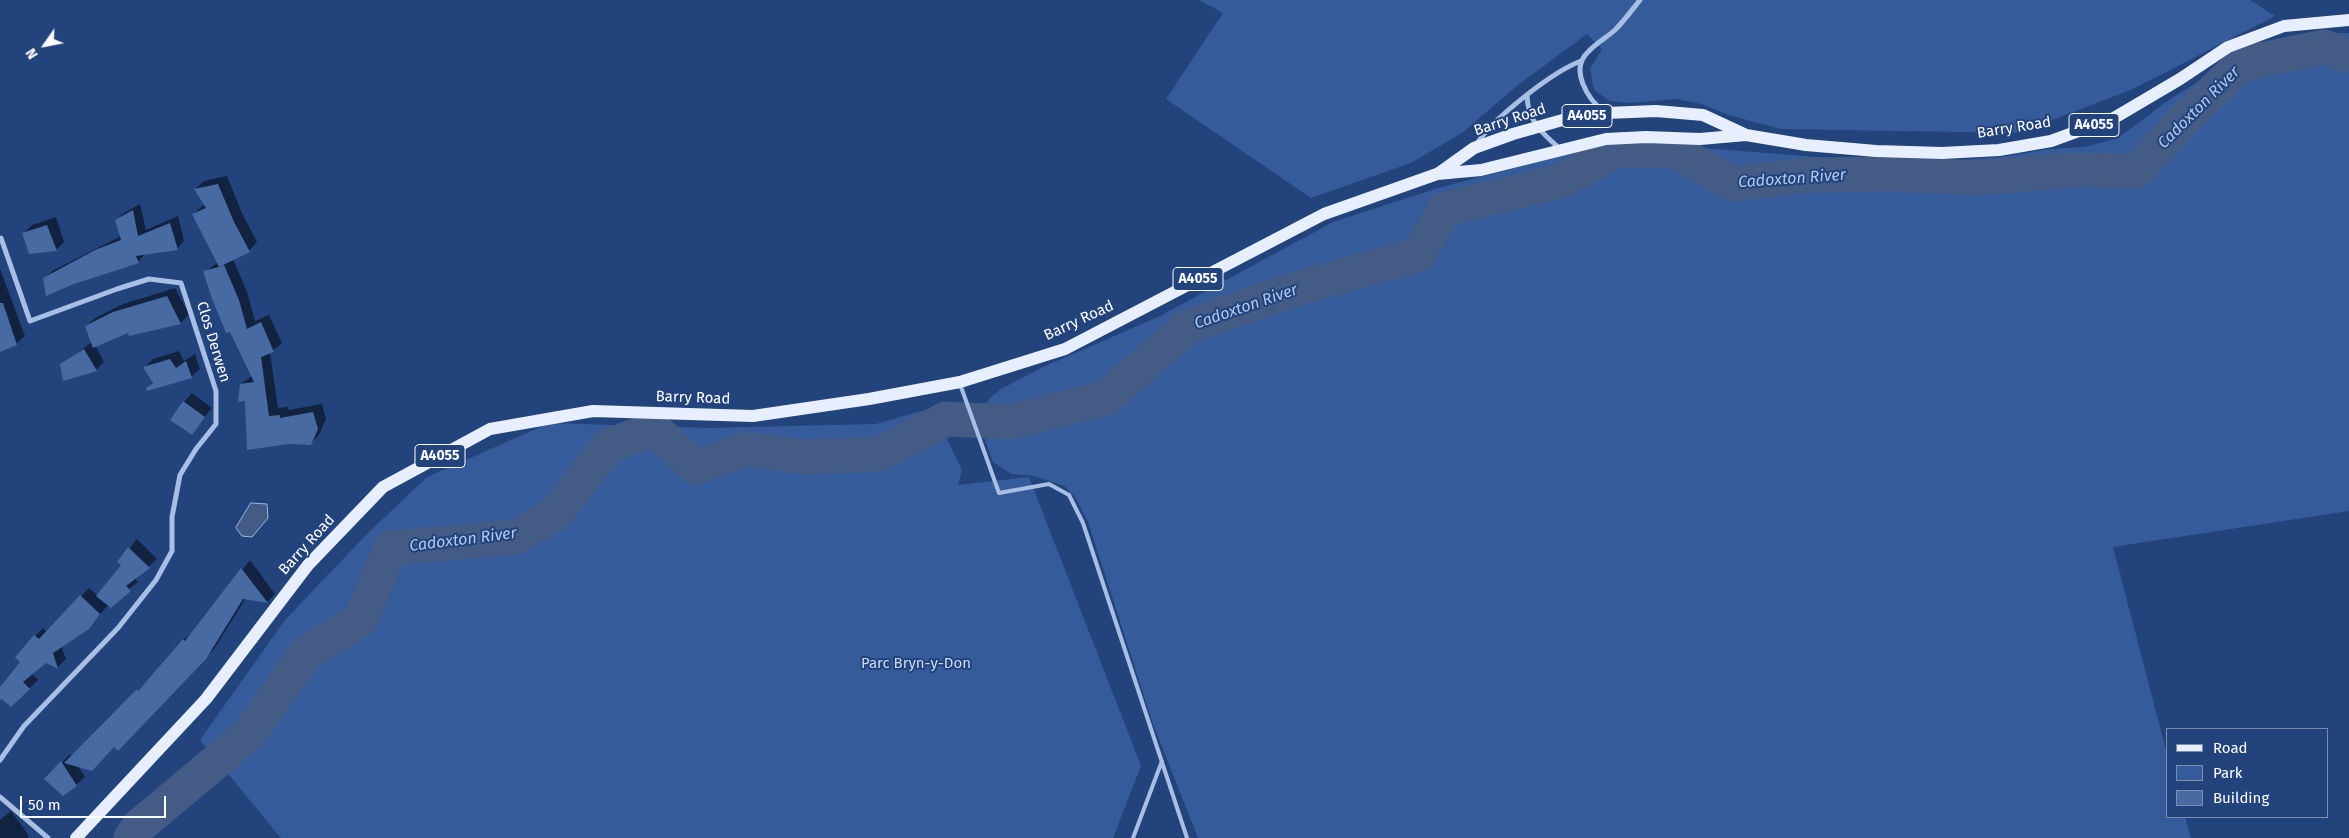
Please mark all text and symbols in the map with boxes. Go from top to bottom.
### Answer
north arrow [20,20,70,70]
text: N [22,45,42,62]
water label: Cadoxton River [2154,63,2244,153]
street label: Barry Road [1472,100,1548,140]
road number: A4055 [1562,104,1612,128]
street label: Barry Road [1976,113,2052,143]
road number: A4055 [2069,114,2119,136]
water label: Cadoxton River [1737,166,1847,192]
road number: A4055 [1173,268,1223,290]
water label: Cadoxton River [1192,280,1300,334]
street label: Barry Road [1041,297,1117,345]
street label: Clos Derwen [192,299,234,385]
street label: Barry Road [655,388,731,408]
road number: A4055 [415,444,465,468]
street label: Barry Road [275,511,339,579]
water label: Cadoxton River [408,524,518,556]
park label: Parc Bryn-y-Don [861,655,971,673]
legend [2166,728,2329,818]
text: Road [2213,739,2248,757]
text: Park [2213,764,2243,782]
scale bar [22,786,169,818]
text: Building [2213,789,2269,807]
text: 50 m [28,796,61,814]

